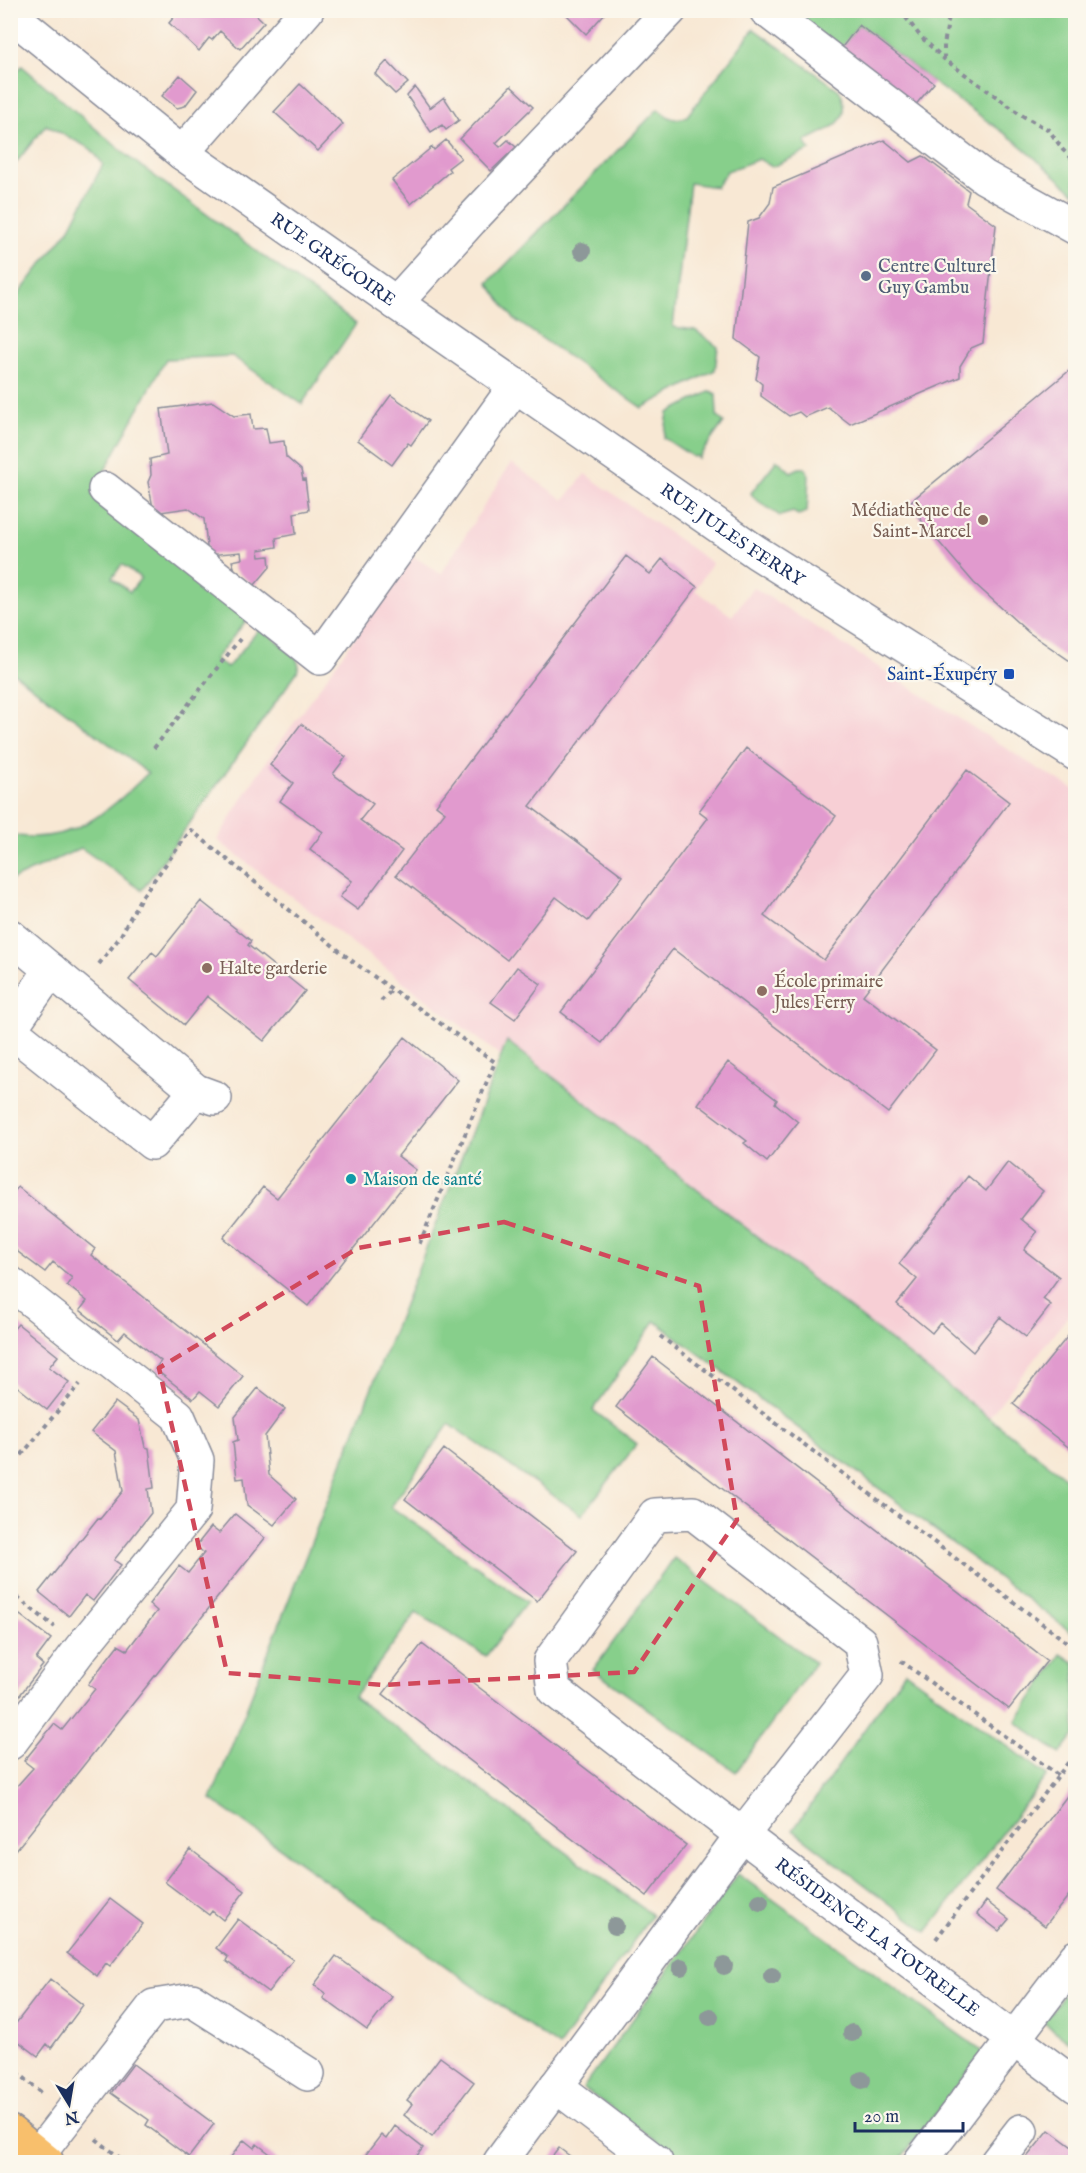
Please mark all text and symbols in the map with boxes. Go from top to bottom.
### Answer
street label: RUE GRÉGOIRE [265,208,400,312]
place label: Centre Culturel Guy Gambu [878,256,996,300]
marker: Centre Culturel Guy Gambu [859,269,873,283]
street label: RUE JULES FERRY [655,479,809,593]
place label: Médiathèque de Saint-Marcel [852,500,971,544]
marker: Médiathèque de Saint-Marcel [976,513,990,527]
place label: Saint-Éxupéry [887,662,997,687]
marker: Saint-Éxupéry [1002,667,1016,681]
place label: Halte garderie [219,958,327,981]
marker: Halte garderie [200,961,214,975]
place label: École primaire Jules Ferry [772,969,883,1015]
marker: École primaire Jules Ferry [755,984,769,998]
place label: Maison de santé [363,1169,482,1192]
marker: Maison de santé [344,1172,358,1186]
street label: RÉSIDENCE LA TOURELLE [770,1854,984,2023]
north arrow [39,2074,99,2134]
scale bar [855,2095,963,2133]
text: N [63,2105,81,2128]
text: 20 m [864,2106,899,2129]

